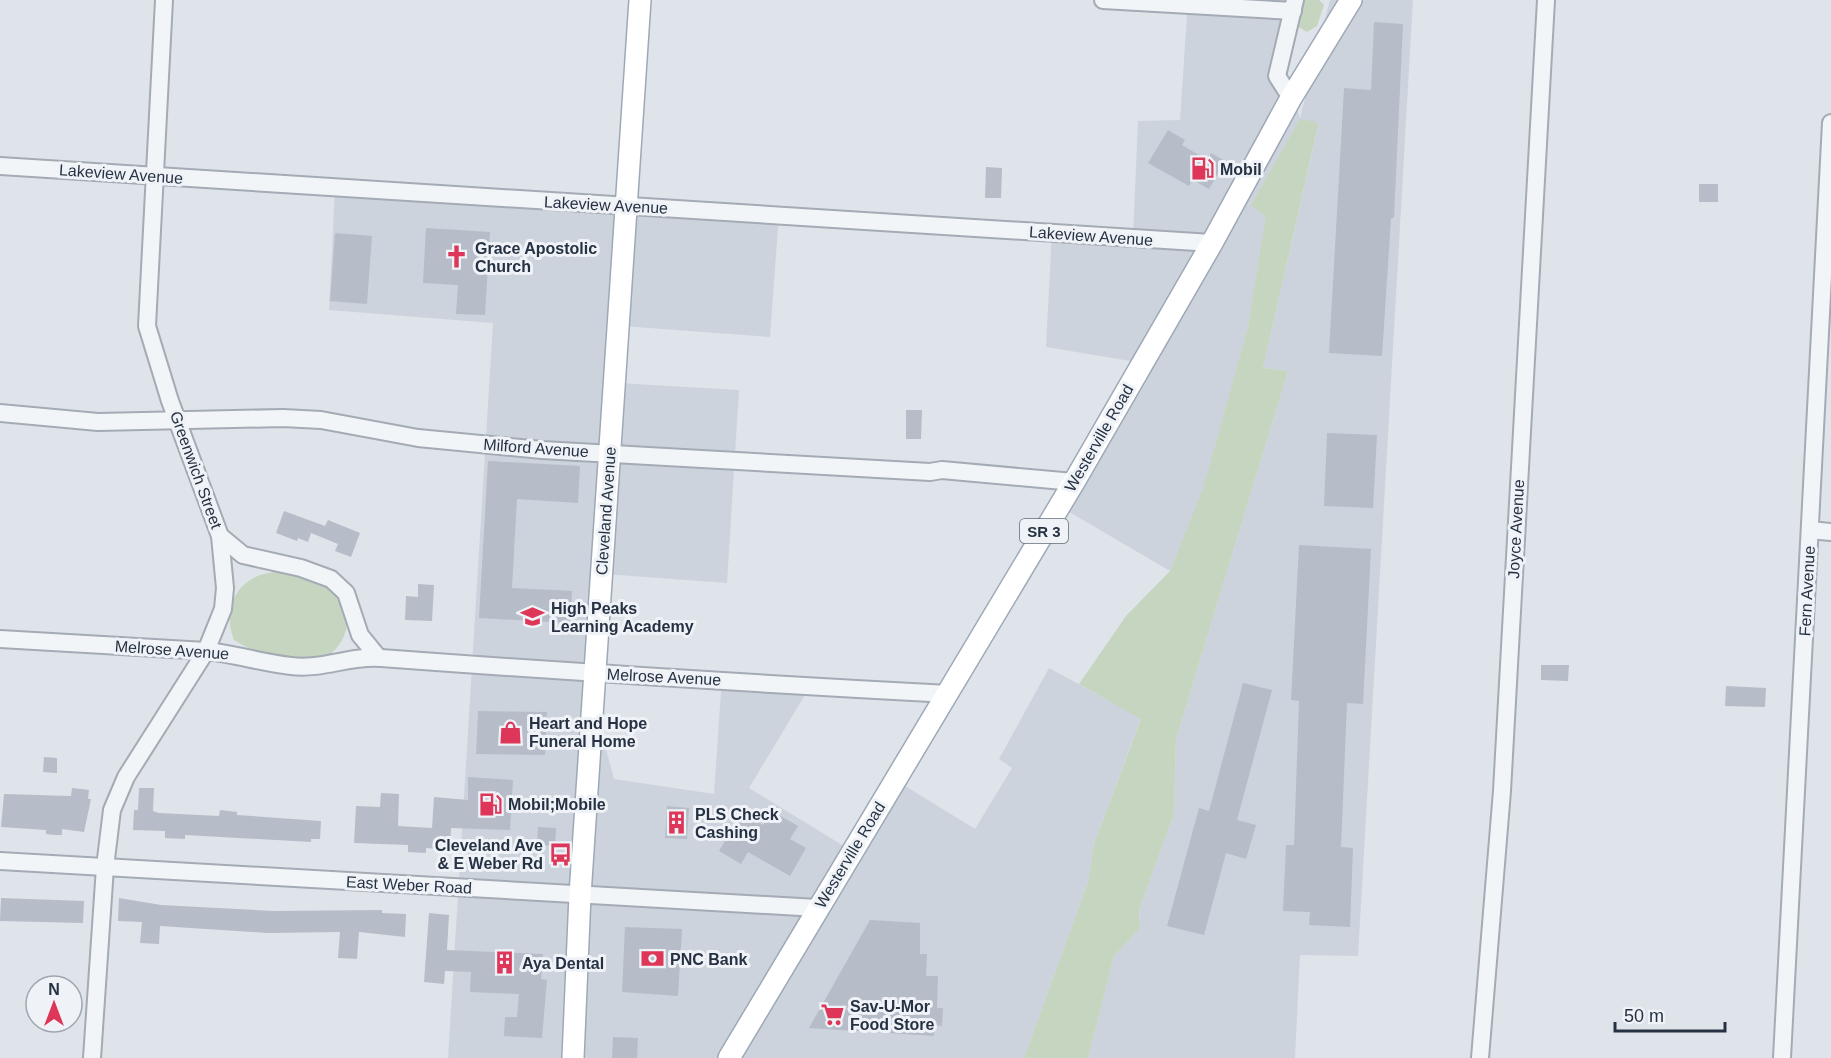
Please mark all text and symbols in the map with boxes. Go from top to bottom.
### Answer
fuel station icon: Mobil [1189,156,1215,182]
street label: Lakeview Avenue [58,161,184,187]
place label: Mobil [1220,161,1262,178]
street label: Lakeview Avenue [544,193,669,217]
street label: Lakeview Avenue [1028,223,1154,249]
place label: Grace Apostolic Church [475,240,597,275]
church icon: Grace Apostolic Church [444,244,470,270]
street label: Westerville Road [1061,382,1137,494]
street label: Greenwich Street [167,409,225,532]
street label: Milford Avenue [483,436,589,460]
street label: Cleveland Avenue [593,446,619,576]
street label: Joyce Avenue [1505,479,1527,579]
road number: SR 3 [1020,519,1068,543]
street label: Fern Avenue [1796,545,1818,637]
place label: High Peaks Learning Academy [551,600,694,635]
school or university icon: High Peaks Learning Academy [520,604,546,630]
street label: Melrose Avenue [114,638,230,662]
street label: Melrose Avenue [606,666,722,688]
place label: Heart and Hope Funeral Home [529,715,647,750]
shop icon: Heart and Hope Funeral Home [498,719,524,745]
fuel station icon: Mobil;Mobile [477,791,503,817]
place label: Mobil;Mobile [508,796,606,813]
street label: Westerville Road [812,799,888,911]
place label: PLS Check Cashing [695,806,779,841]
building icon: PLS Check Cashing [664,810,690,836]
place label: Cleveland Ave & E Weber Rd [435,837,543,872]
bus stop icon: Cleveland Ave & E Weber Rd [548,841,574,867]
street label: East Weber Road [346,873,472,897]
bank icon: PNC Bank [639,946,665,972]
building icon: Aya Dental [491,950,517,976]
place label: PNC Bank [670,951,747,968]
place label: Aya Dental [522,955,604,972]
north arrow [24,974,84,1034]
text: N [48,981,60,998]
scale bar [1615,995,1724,1033]
place label: Sav-U-Mor Food Store [850,998,935,1033]
supermarket icon: Sav-U-Mor Food Store [819,1002,845,1028]
text: 50 m [1624,1006,1664,1026]

